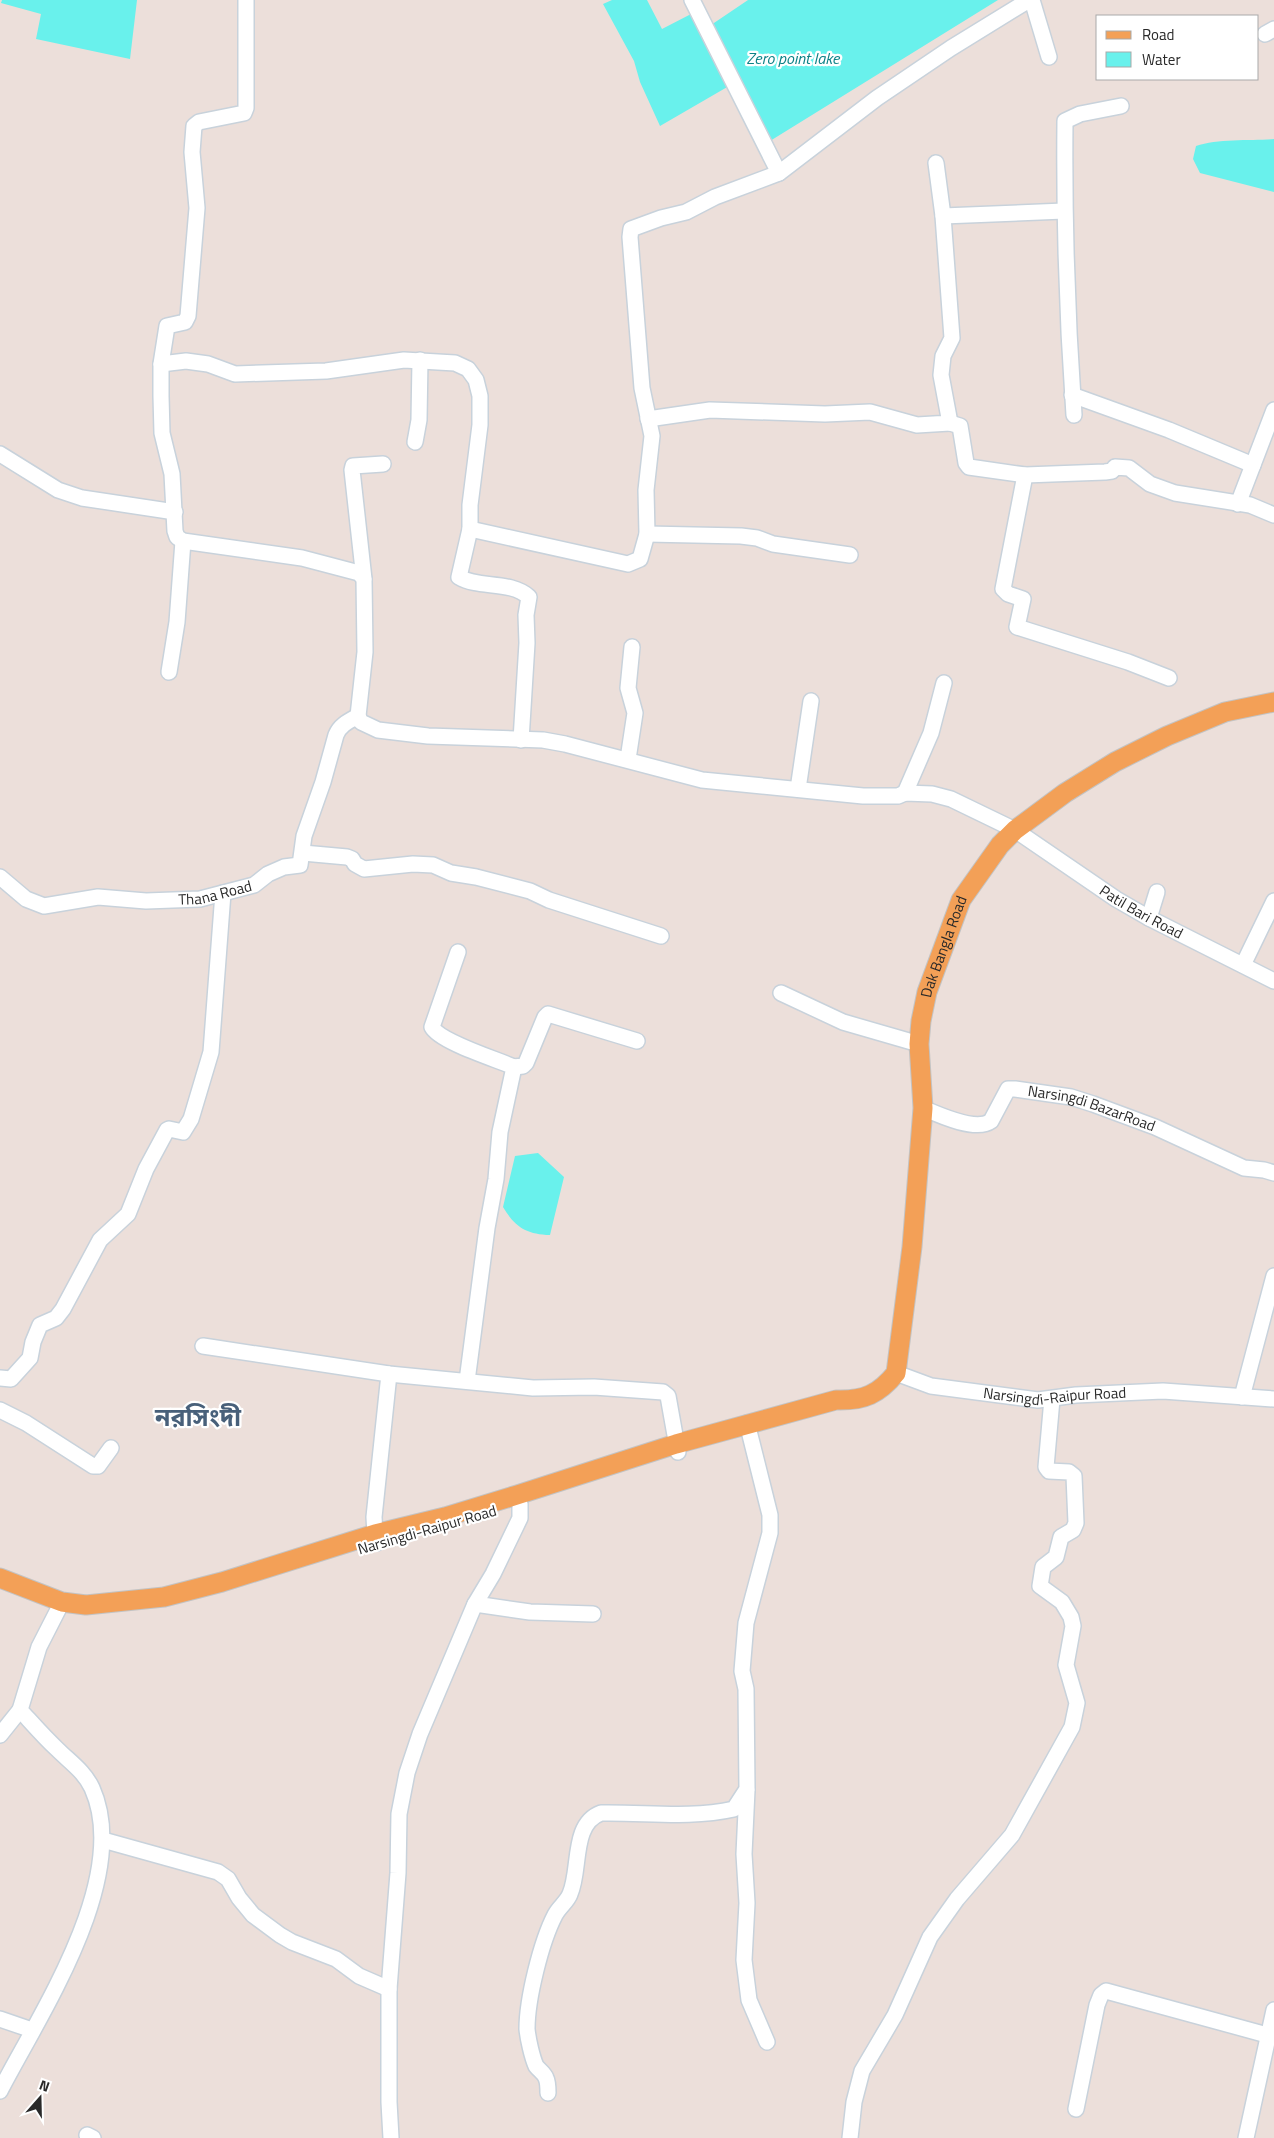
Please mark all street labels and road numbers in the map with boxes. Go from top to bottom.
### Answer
street label: Thana Road [178,874,254,911]
street label: Patil Bari Road [1095,879,1187,944]
street label: Dak Bangla Road [914,892,973,999]
street label: Narsingdi BazarRoad [1026,1079,1159,1137]
street label: Narsingdi-Raipur Road [982,1381,1127,1411]
street label: Narsingdi-Raipur Road [355,1499,499,1560]

